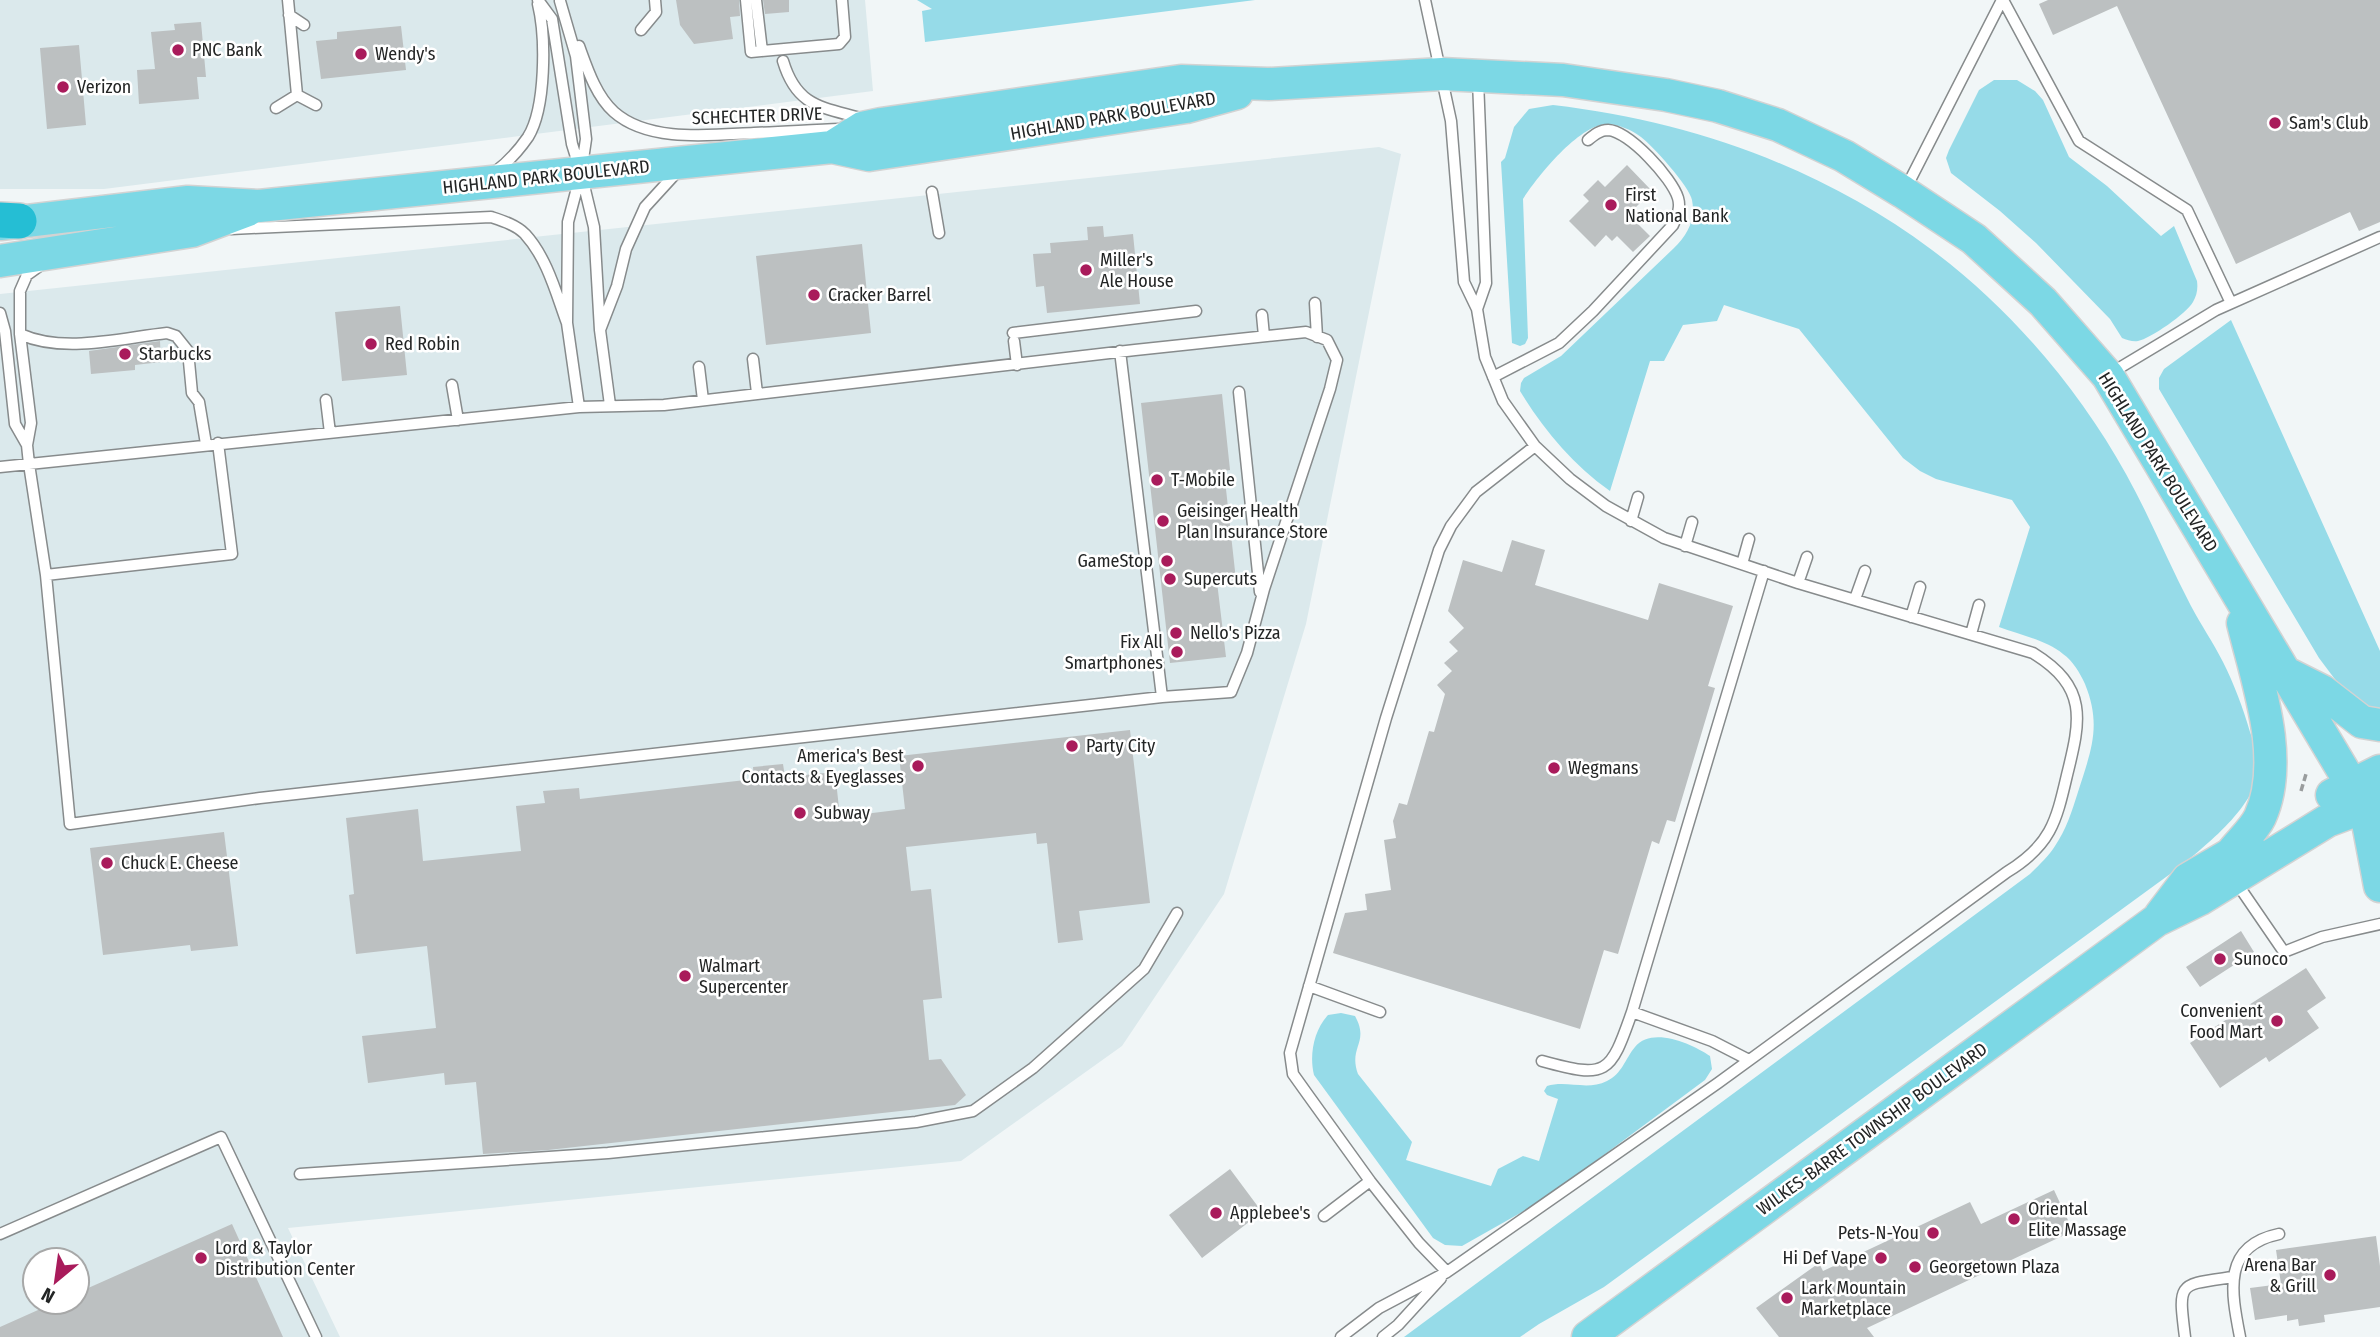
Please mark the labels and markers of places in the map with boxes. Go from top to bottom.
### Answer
place label: PNC Bank [192,39,263,61]
marker: PNC Bank [170,42,186,58]
place label: Wendy's [375,43,436,65]
marker: Wendy's [353,46,369,62]
place label: Verizon [77,76,131,98]
marker: Verizon [55,79,71,95]
place label: Sam's Club [2289,112,2369,134]
marker: Sam's Club [2267,115,2283,131]
place label: First National Bank [1625,184,1729,227]
marker: First National Bank [1603,197,1619,213]
place label: Miller's Ale House [1100,249,1174,292]
marker: Miller's Ale House [1078,262,1094,278]
place label: Cracker Barrel [828,284,931,306]
marker: Cracker Barrel [806,287,822,303]
place label: Red Robin [385,333,460,355]
marker: Red Robin [363,336,379,352]
place label: Starbucks [139,343,212,365]
marker: Starbucks [117,346,133,362]
place label: T-Mobile [1171,469,1235,491]
marker: T-Mobile [1149,472,1165,488]
place label: Geisinger Health Plan Insurance Store [1177,500,1328,543]
marker: Geisinger Health Plan Insurance Store [1155,513,1171,529]
place label: GameStop [1078,550,1153,572]
marker: GameStop [1159,553,1175,569]
place label: Supercuts [1184,568,1257,590]
marker: Supercuts [1162,571,1178,587]
place label: Nello's Pizza [1190,622,1281,644]
marker: Nello's Pizza [1168,625,1184,641]
place label: Fix All Smartphones [1065,631,1163,674]
marker: Fix All Smartphones [1169,644,1185,660]
place label: Party City [1086,735,1155,757]
marker: Party City [1064,738,1080,754]
place label: America's Best Contacts & Eyeglasses [741,745,904,788]
place label: Wegmans [1568,757,1639,779]
marker: America's Best Contacts & Eyeglasses [910,758,926,774]
marker: Wegmans [1546,760,1562,776]
place label: Subway [814,802,870,824]
marker: Subway [792,805,808,821]
place label: Chuck E. Cheese [121,852,239,874]
marker: Chuck E. Cheese [99,855,115,871]
place label: Sunoco [2234,948,2288,970]
marker: Sunoco [2212,951,2228,967]
place label: Walmart Supercenter [699,955,789,998]
marker: Walmart Supercenter [677,968,693,984]
place label: Convenient Food Mart [2180,1000,2263,1043]
marker: Convenient Food Mart [2269,1013,2285,1029]
place label: Oriental Elite Massage [2028,1198,2127,1241]
place label: Applebee's [1230,1202,1311,1224]
marker: Applebee's [1208,1205,1224,1221]
marker: Oriental Elite Massage [2006,1211,2022,1227]
place label: Pets-N-You [1838,1222,1919,1244]
marker: Pets-N-You [1925,1225,1941,1241]
place label: Lord & Taylor Distribution Center [215,1237,356,1280]
place label: Hi Def Vape [1783,1247,1867,1269]
marker: Lord & Taylor Distribution Center [193,1250,209,1266]
marker: Hi Def Vape [1873,1250,1889,1266]
place label: Arena Bar & Grill [2244,1254,2317,1297]
place label: Georgetown Plaza [1929,1256,2060,1278]
marker: Georgetown Plaza [1907,1259,1923,1275]
marker: Arena Bar & Grill [2322,1267,2338,1283]
place label: Lark Mountain Marketplace [1801,1277,1906,1320]
marker: Lark Mountain Marketplace [1779,1290,1795,1306]

